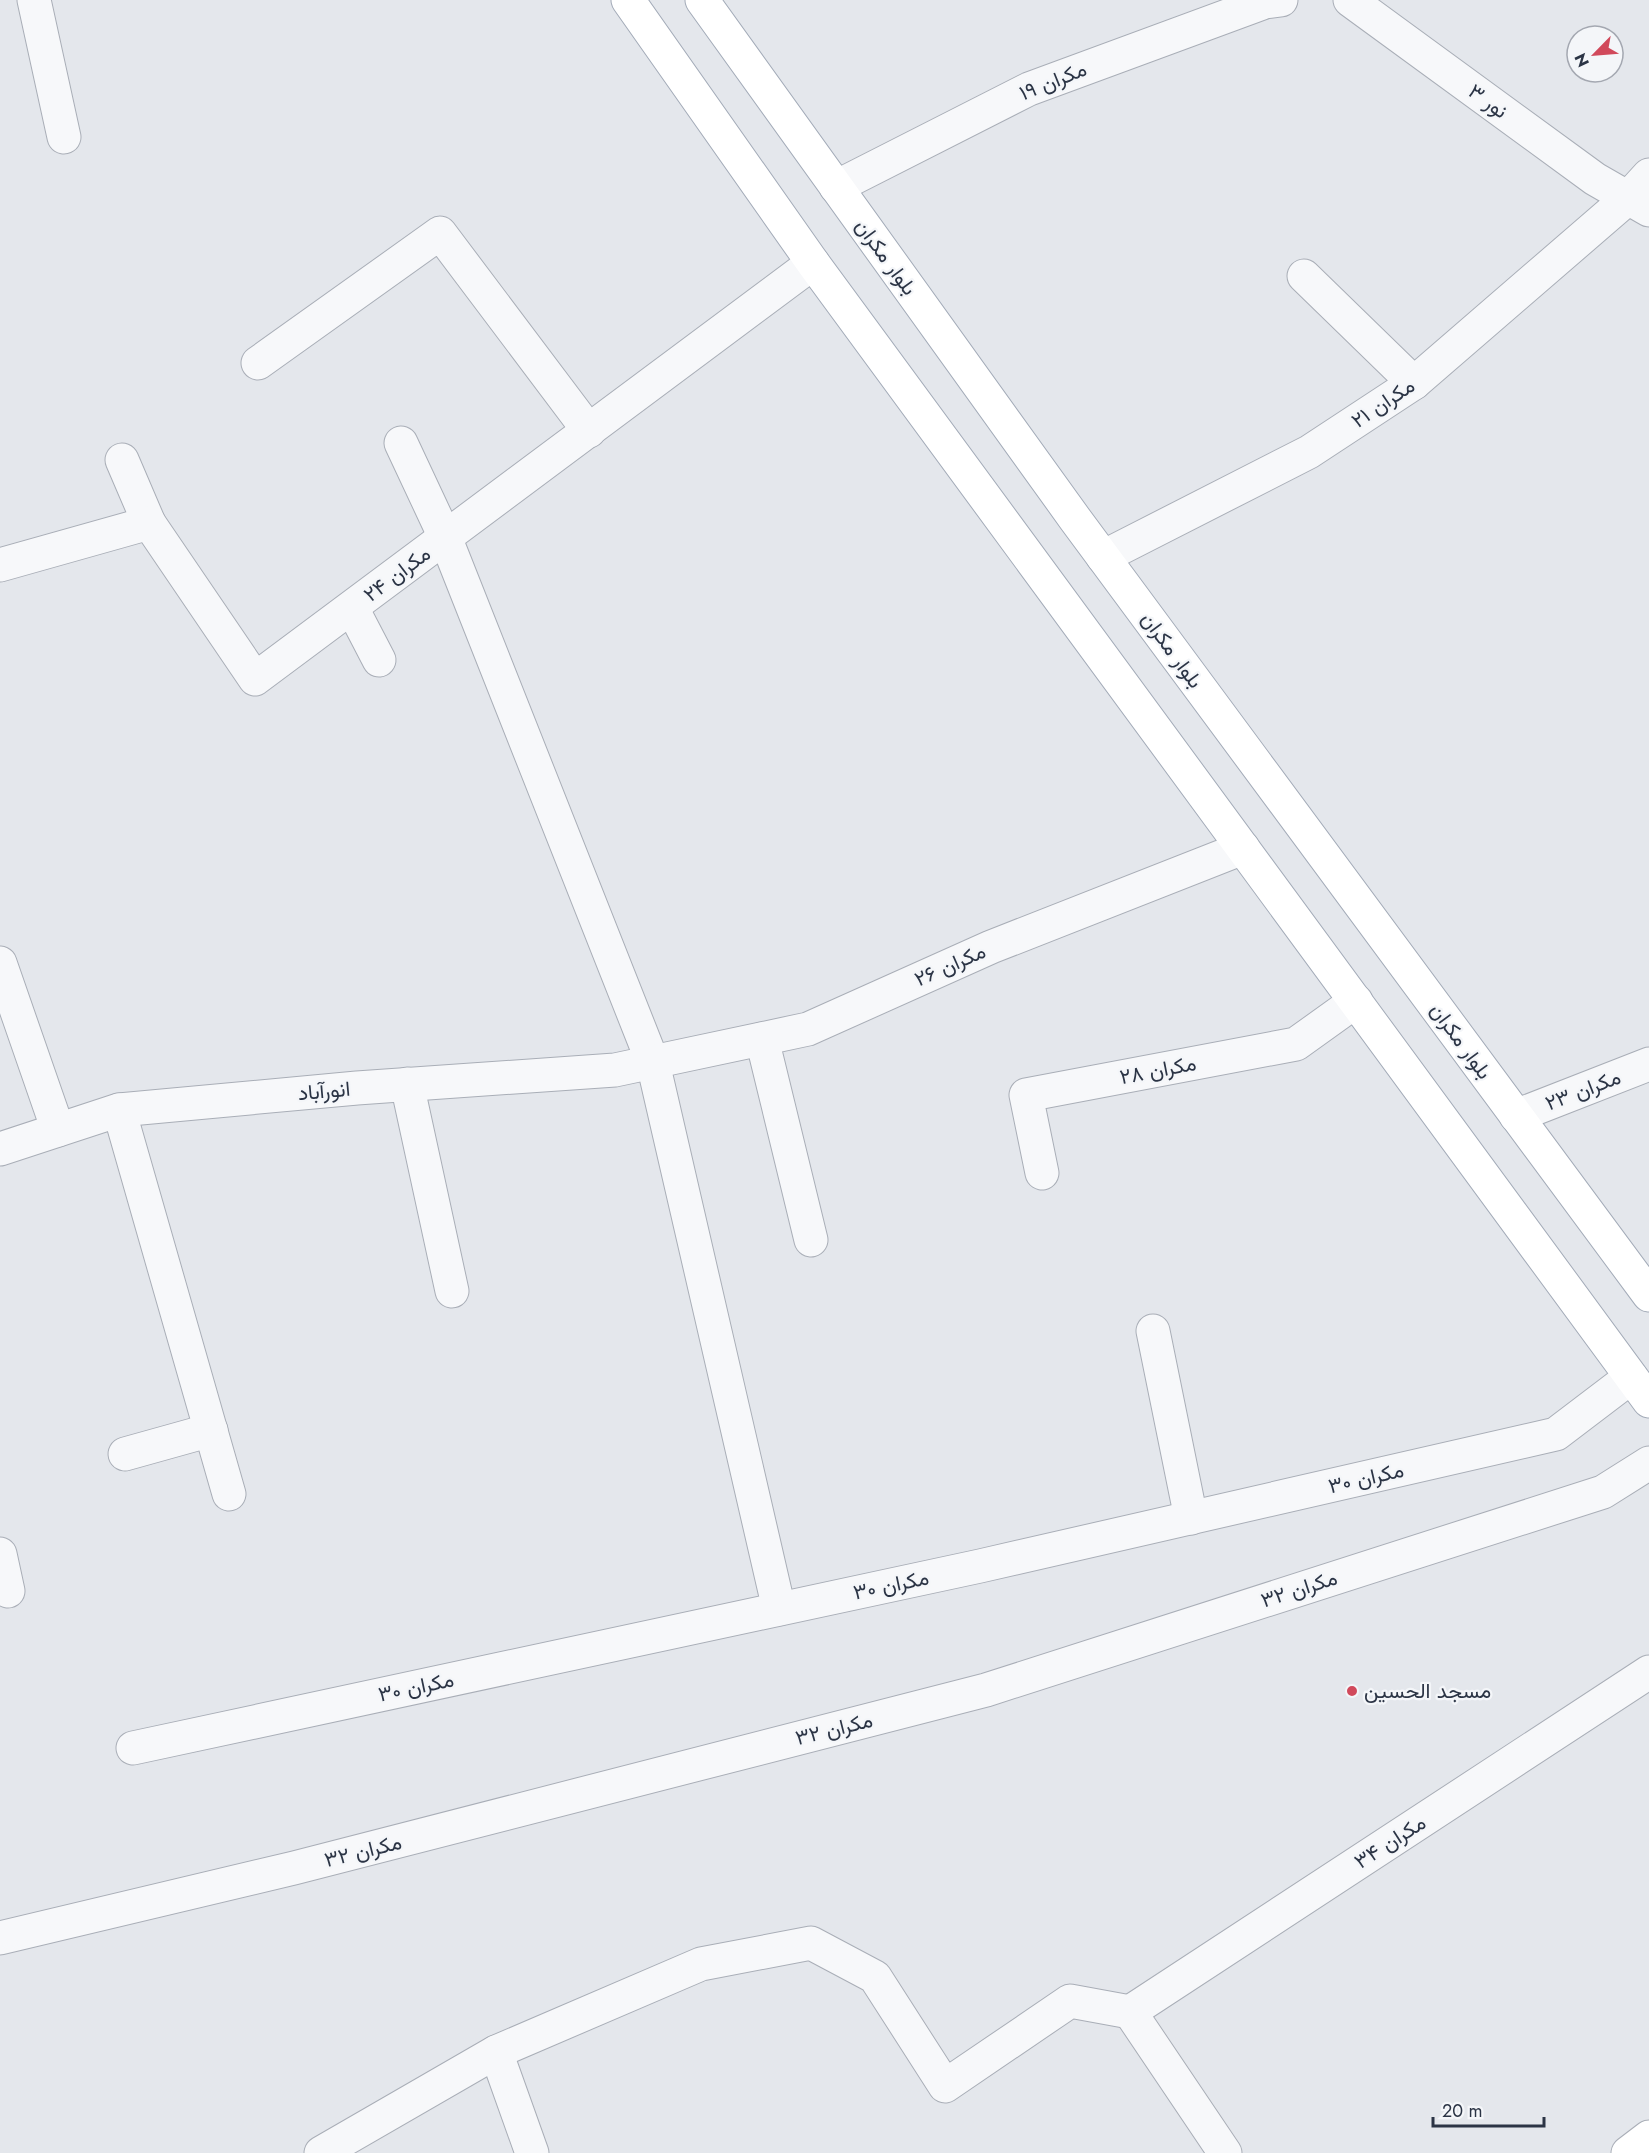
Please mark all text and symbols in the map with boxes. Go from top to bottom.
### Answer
north arrow [1565,24,1625,84]
text: N [1569,50,1595,71]
street label: مکران ۱۹ [1015,54,1091,108]
street label: نور ۳ [1462,76,1514,126]
street label: بلوار مکران [848,212,924,302]
street label: مکران ۲۱ [1345,371,1421,435]
street label: مکران ۲۴ [357,539,437,609]
street label: بلوار مکران [1134,605,1210,695]
street label: مکران ۲۶ [910,936,990,994]
street label: بلوار مکران [1423,996,1499,1086]
street label: مکران ۲۸ [1117,1048,1199,1092]
street label: مکران ۲۳ [1541,1062,1625,1118]
street label: انورآباد [297,1074,351,1108]
street label: مکران ۳۰ [1325,1455,1407,1501]
street label: مکران ۳۰ [850,1562,932,1608]
street label: مکران ۳۲ [1257,1563,1341,1615]
street label: مکران ۳۰ [375,1664,457,1710]
place label: مسجد الحسین [1364,1676,1491,1706]
marker: مسجد الحسین [1345,1684,1359,1698]
street label: مکران ۳۲ [792,1705,876,1753]
street label: مکران ۳۴ [1348,1808,1432,1876]
street label: مکران ۳۲ [321,1827,405,1875]
scale bar [1433,2090,1544,2128]
text: 20 m [1442,2098,1482,2124]

